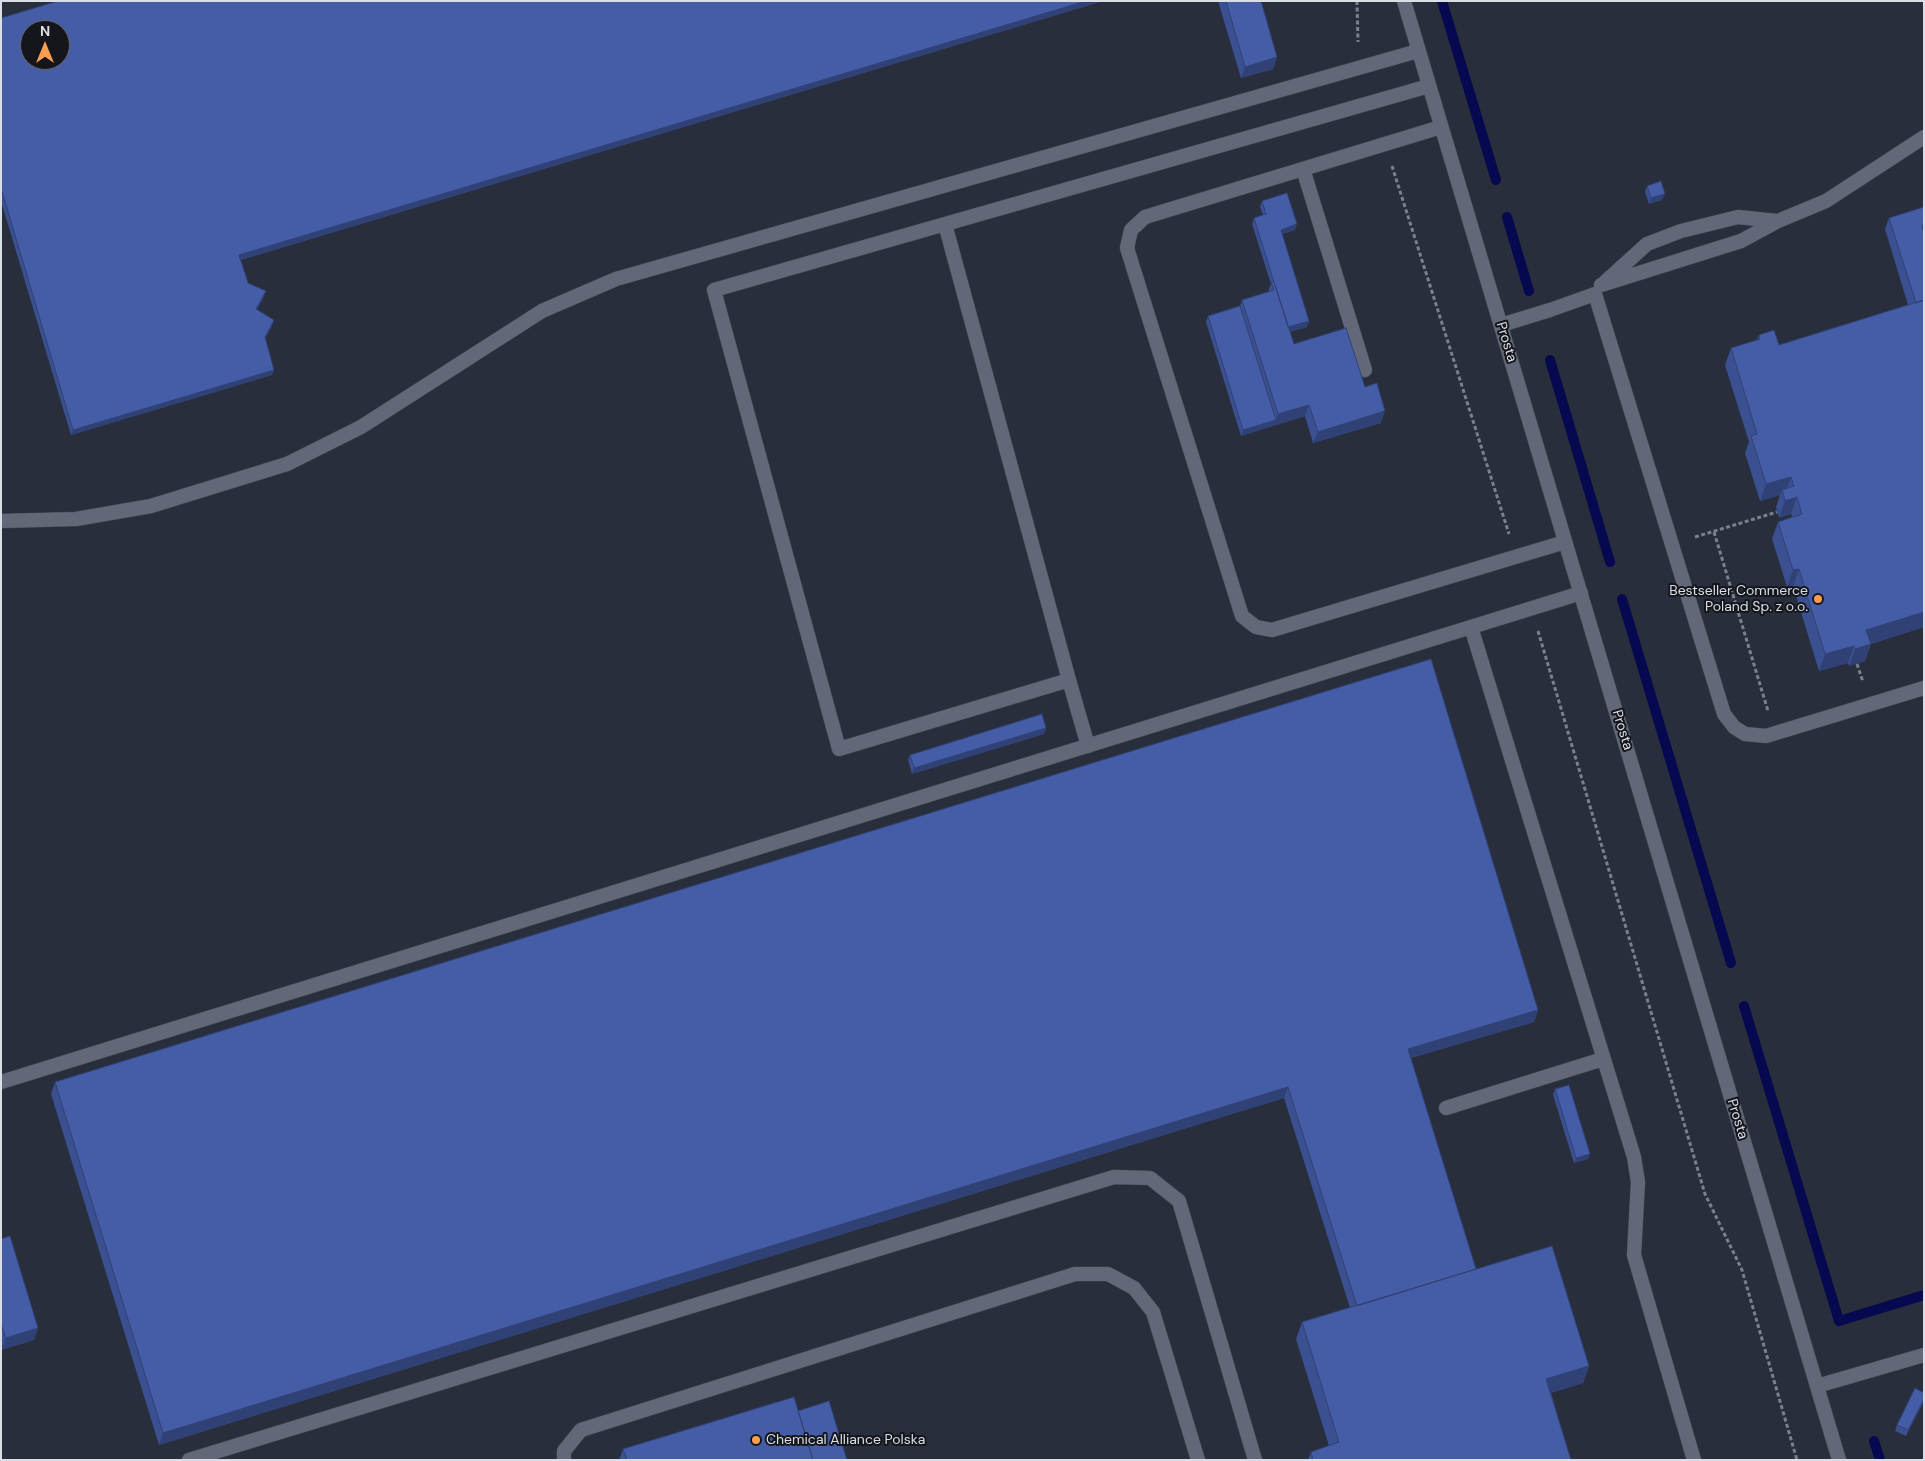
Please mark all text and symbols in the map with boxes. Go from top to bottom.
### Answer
north arrow [20,20,70,70]
text: N [40,22,50,40]
street label: Prosta [1492,320,1520,364]
place label: Bestseller Commerce Poland Sp. z o.o. [1669,583,1808,616]
marker: Bestseller Commerce Poland Sp. z o.o. [1812,593,1824,605]
street label: Prosta [1608,708,1636,752]
street label: Prosta [1723,1097,1751,1141]
place label: Chemical Alliance Polska [766,1432,925,1448]
marker: Chemical Alliance Polska [750,1434,762,1446]

